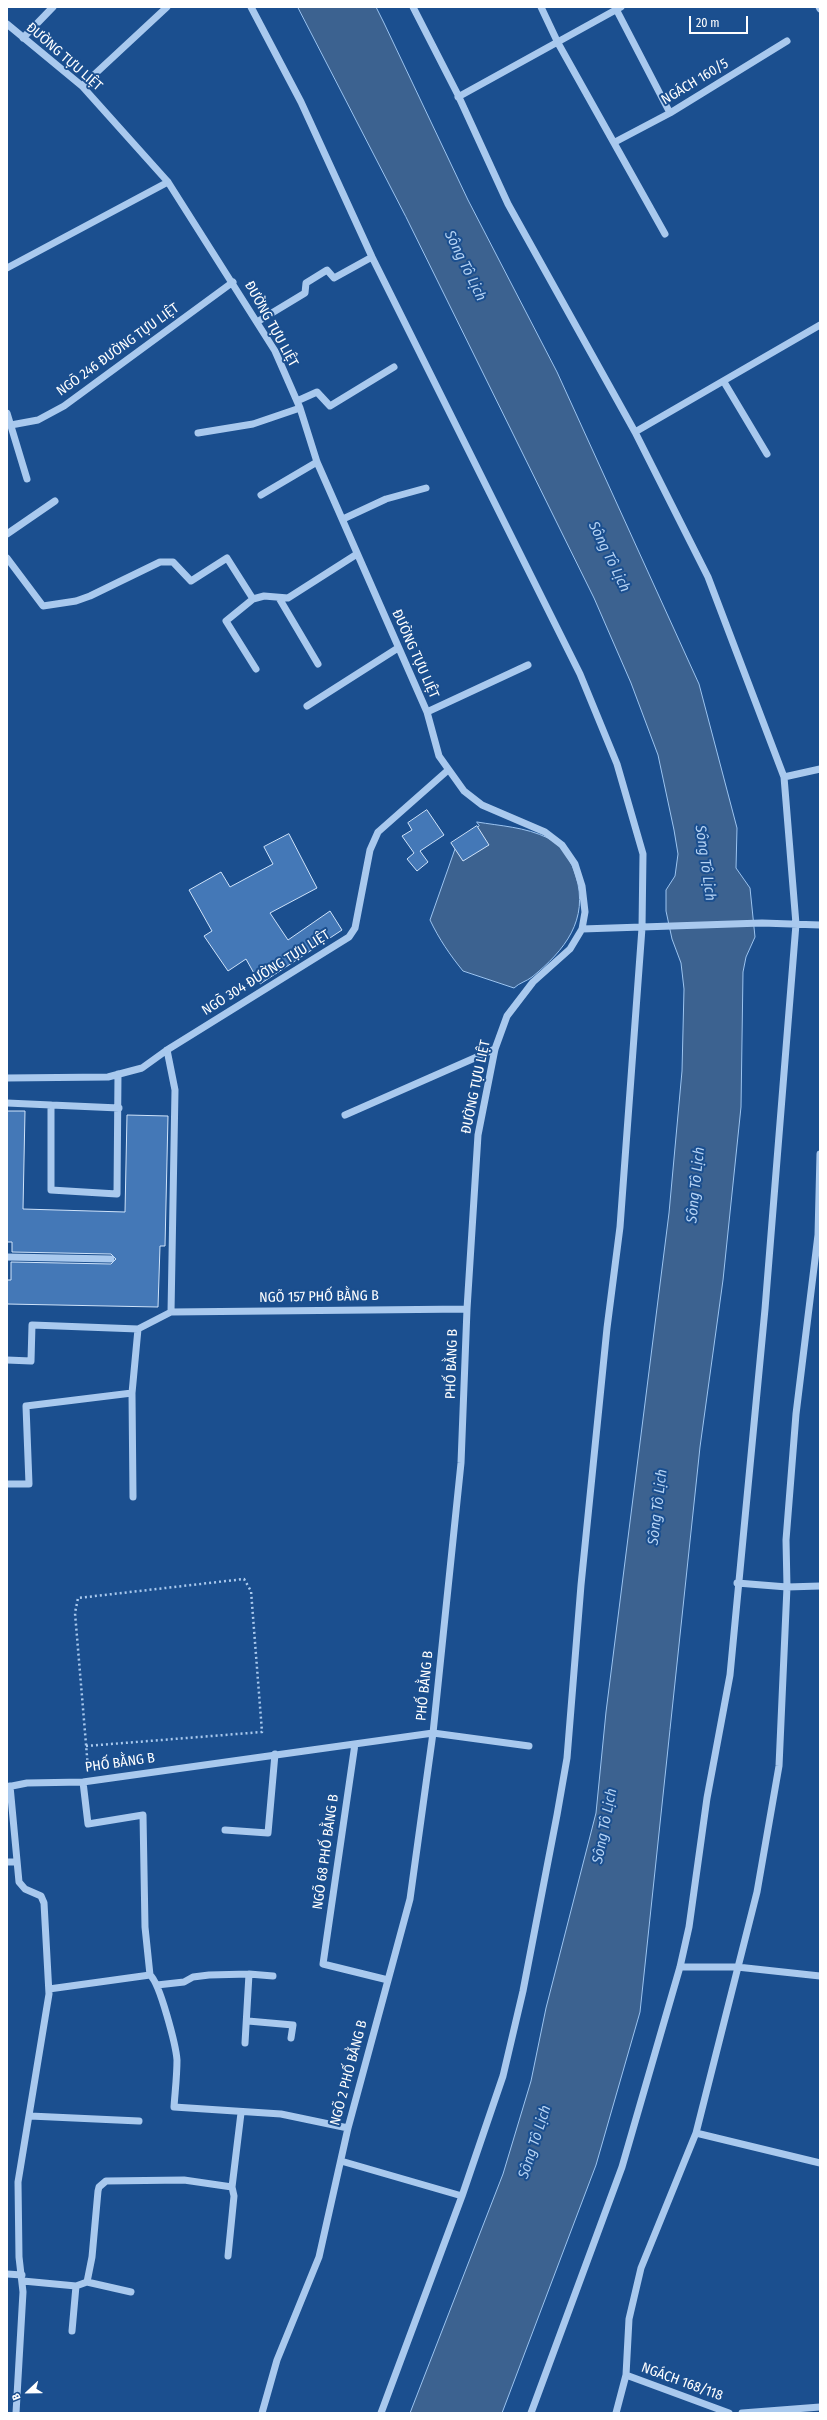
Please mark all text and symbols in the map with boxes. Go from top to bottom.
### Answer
scale bar [691,8,750,34]
text: 20 m [696,16,720,30]
street label: ĐƯỜNG TỰU LIỆT [22,19,106,95]
street label: NGÁCH 160/5 [659,55,731,109]
water label: Sông Tô Lịch [440,228,490,304]
street label: ĐƯỜNG TỰU LIỆT [241,278,301,370]
street label: NGÕ 246 ĐƯỜNG TỰU LIỆT [54,300,182,400]
water label: Sông Tô Lịch [584,519,634,595]
street label: ĐƯỜNG TỰU LIỆT [388,607,442,701]
water label: Sông Tô Lịch [691,824,719,902]
street label: NGÕ 304 ĐƯỜNG TỰU LIỆT [199,927,333,1019]
street label: ĐƯỜNG TỰU LIỆT [458,1039,494,1135]
water label: Sông Tô Lịch [683,1146,709,1224]
street label: NGÕ 157 PHỐ BẰNG B [259,1288,379,1306]
street label: PHỐ BẰNG B [442,1329,462,1399]
water label: Sông Tô Lịch [644,1468,672,1546]
street label: PHỐ BẰNG B [413,1650,437,1722]
street label: PHỐ BẰNG B [84,1750,156,1776]
water label: Sông Tô Lịch [589,1787,621,1865]
street label: NGÕ 68 PHỐ BẰNG B [310,1793,342,1911]
street label: NGÕ 2 PHỐ BẰNG B [327,2018,371,2128]
water label: Sông Tô Lịch [515,2103,555,2181]
street label: NGÁCH 168/118 [639,2359,725,2405]
north arrow [8,2372,48,2412]
text: B [9,2391,24,2402]

